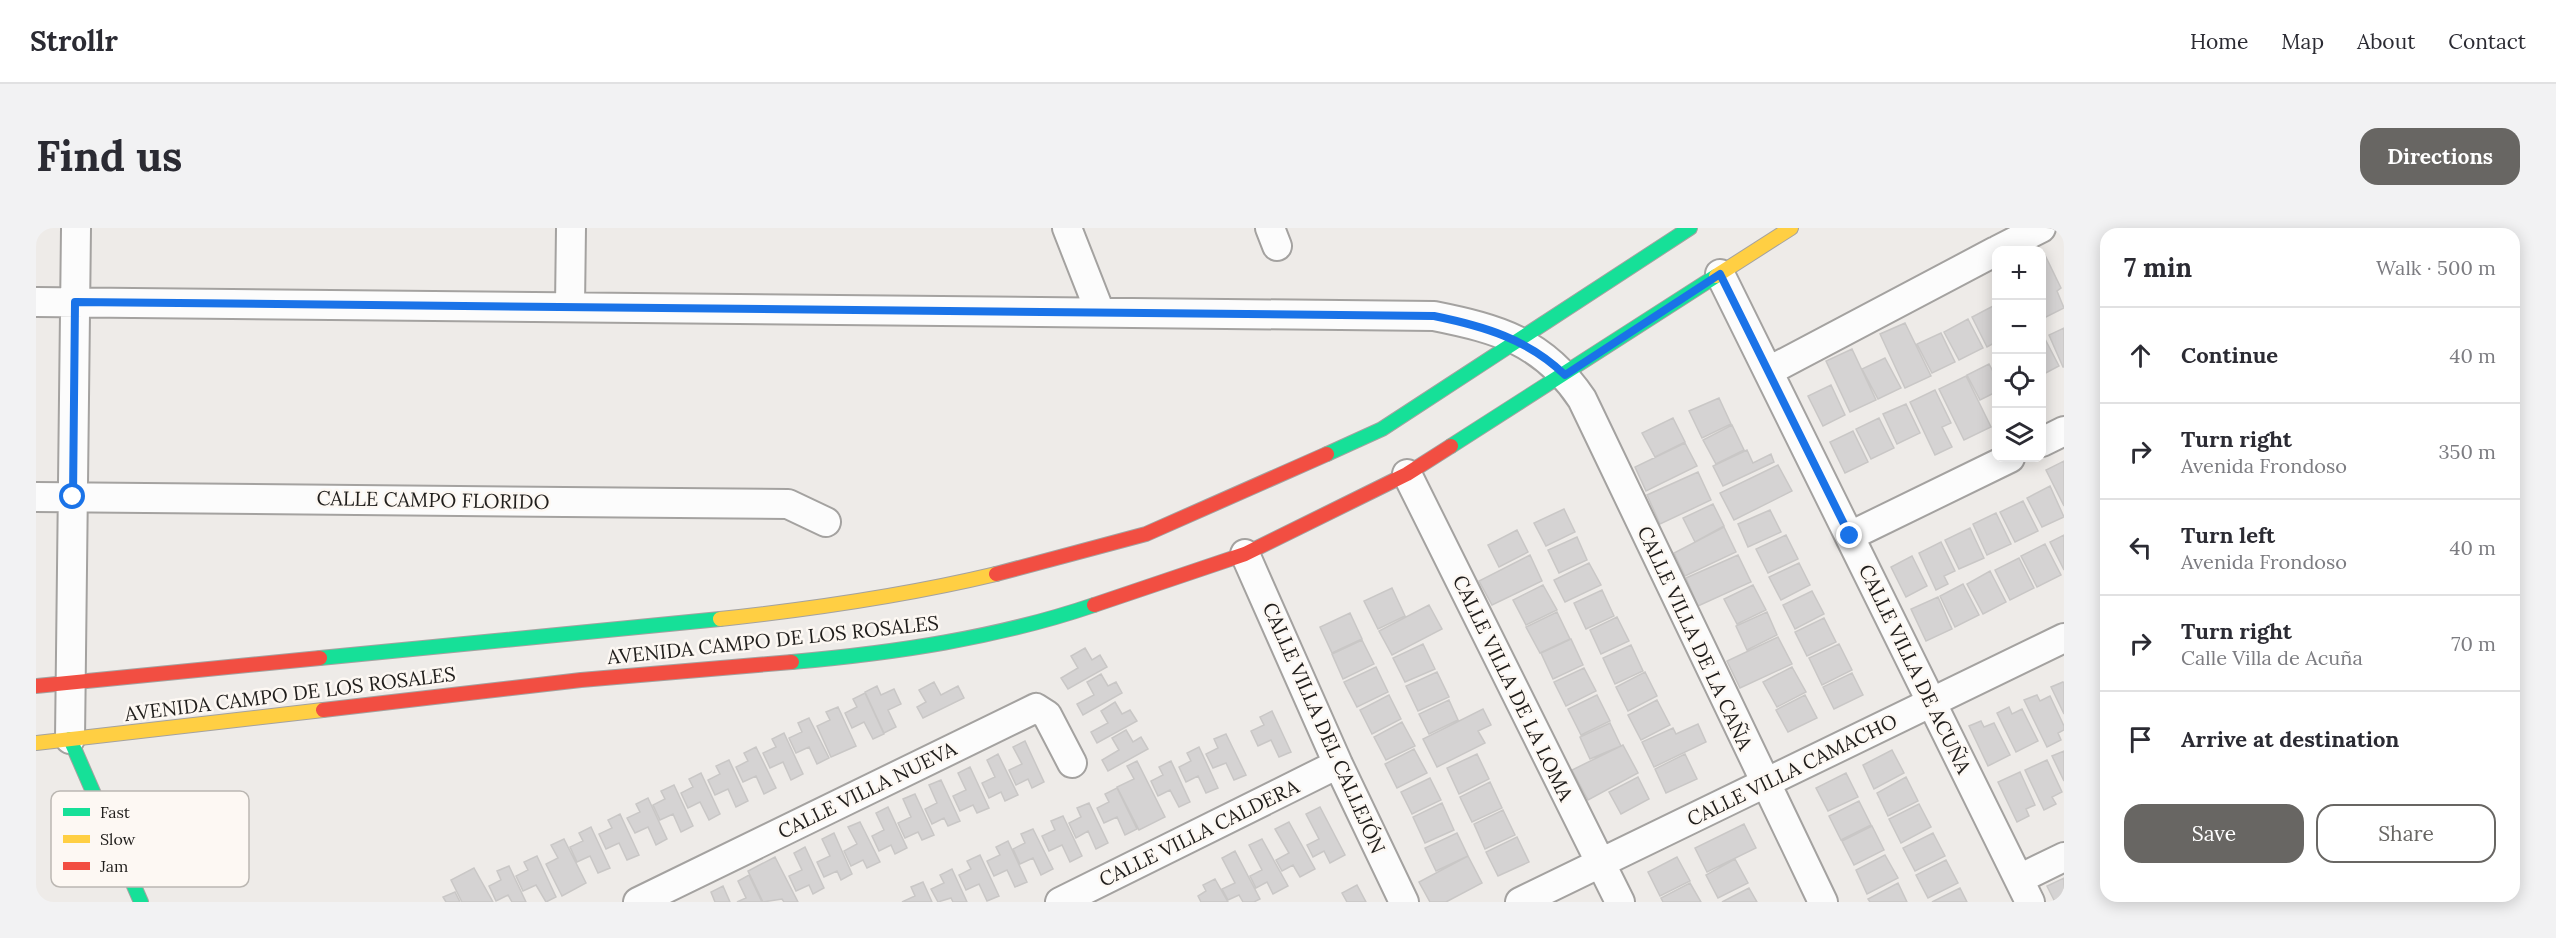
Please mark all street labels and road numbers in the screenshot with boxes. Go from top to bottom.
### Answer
street label: CALLE CAMPO FLORIDO [316,485,550,514]
street label: CALLE VILLA DE LA CAÑA [1633,522,1759,754]
street label: CALLE VILLA DE ACUÑA [1854,560,1977,778]
street label: CALLE VILLA DE LA LOMA [1448,571,1579,805]
street label: CALLE VILLA DEL CALLEJÓN [1258,598,1391,857]
street label: AVENIDA CAMPO DE LOS ROSALES [605,610,940,669]
street label: AVENIDA CAMPO DE LOS ROSALES [122,661,457,726]
street label: CALLE VILLA CAMACHO [1683,708,1901,831]
street label: CALLE VILLA NUEVA [773,735,961,844]
street label: CALLE VILLA CALDERA [1095,773,1303,892]

